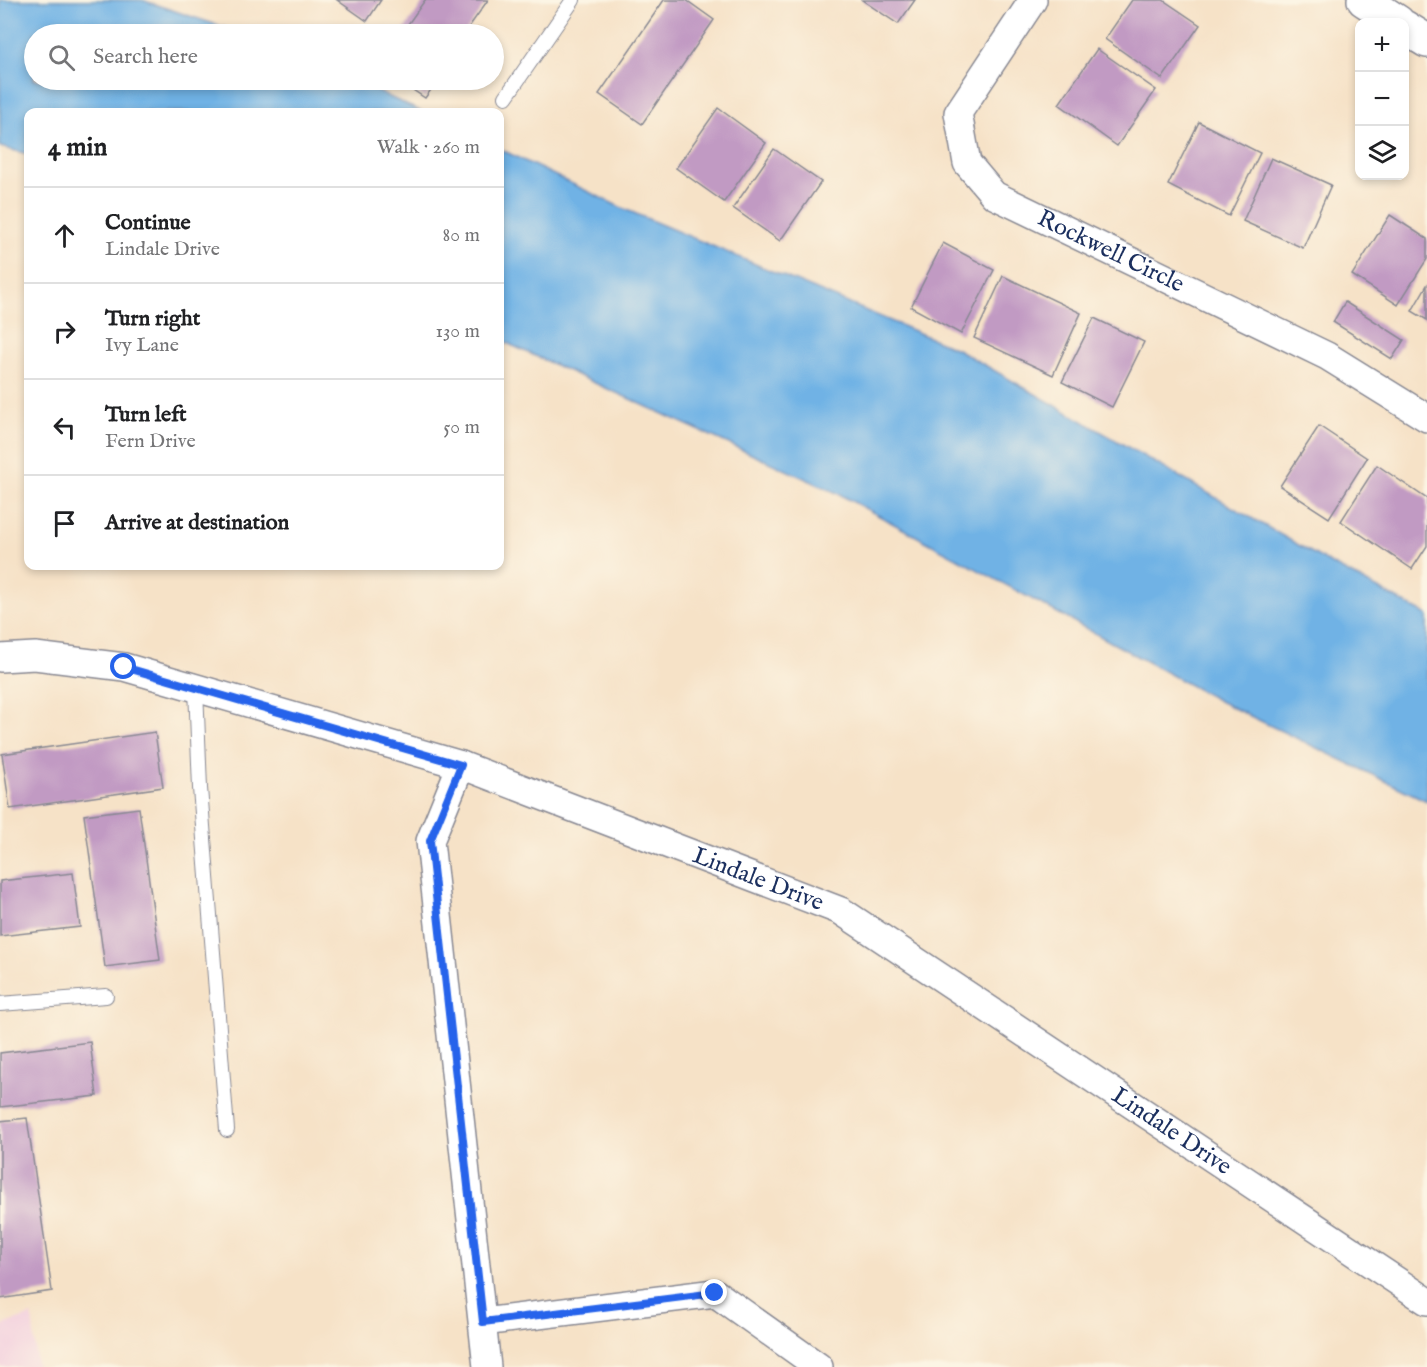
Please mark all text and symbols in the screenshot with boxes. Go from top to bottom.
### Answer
map controls [1355,18,1409,180]
button: + [1355,18,1409,72]
search box [24,24,504,90]
icon: search [45,41,78,74]
text: Search here [93,43,198,71]
button: − [1355,72,1409,126]
button: layers [1355,126,1409,180]
text: 4 min [48,131,107,164]
text: Walk · 260 m [377,135,480,160]
street label: Rockwell Circle [1032,203,1189,300]
text: Continue [105,209,191,237]
icon: ahead [48,219,81,252]
text: 80 m [443,223,480,248]
text: Lindale Drive [105,237,220,262]
text: Turn right [105,305,200,333]
icon: right [48,315,81,348]
text: 130 m [435,319,480,344]
text: Ivy Lane [105,333,179,358]
text: Turn left [105,401,187,429]
icon: left [48,411,81,444]
text: 50 m [443,415,480,440]
text: Fern Drive [105,429,196,454]
icon: arrive [48,507,81,540]
text: Arrive at destination [105,509,289,537]
route start [110,653,136,679]
street label: Lindale Drive [688,840,828,918]
street label: Lindale Drive [1106,1080,1238,1182]
route end [701,1279,727,1305]

